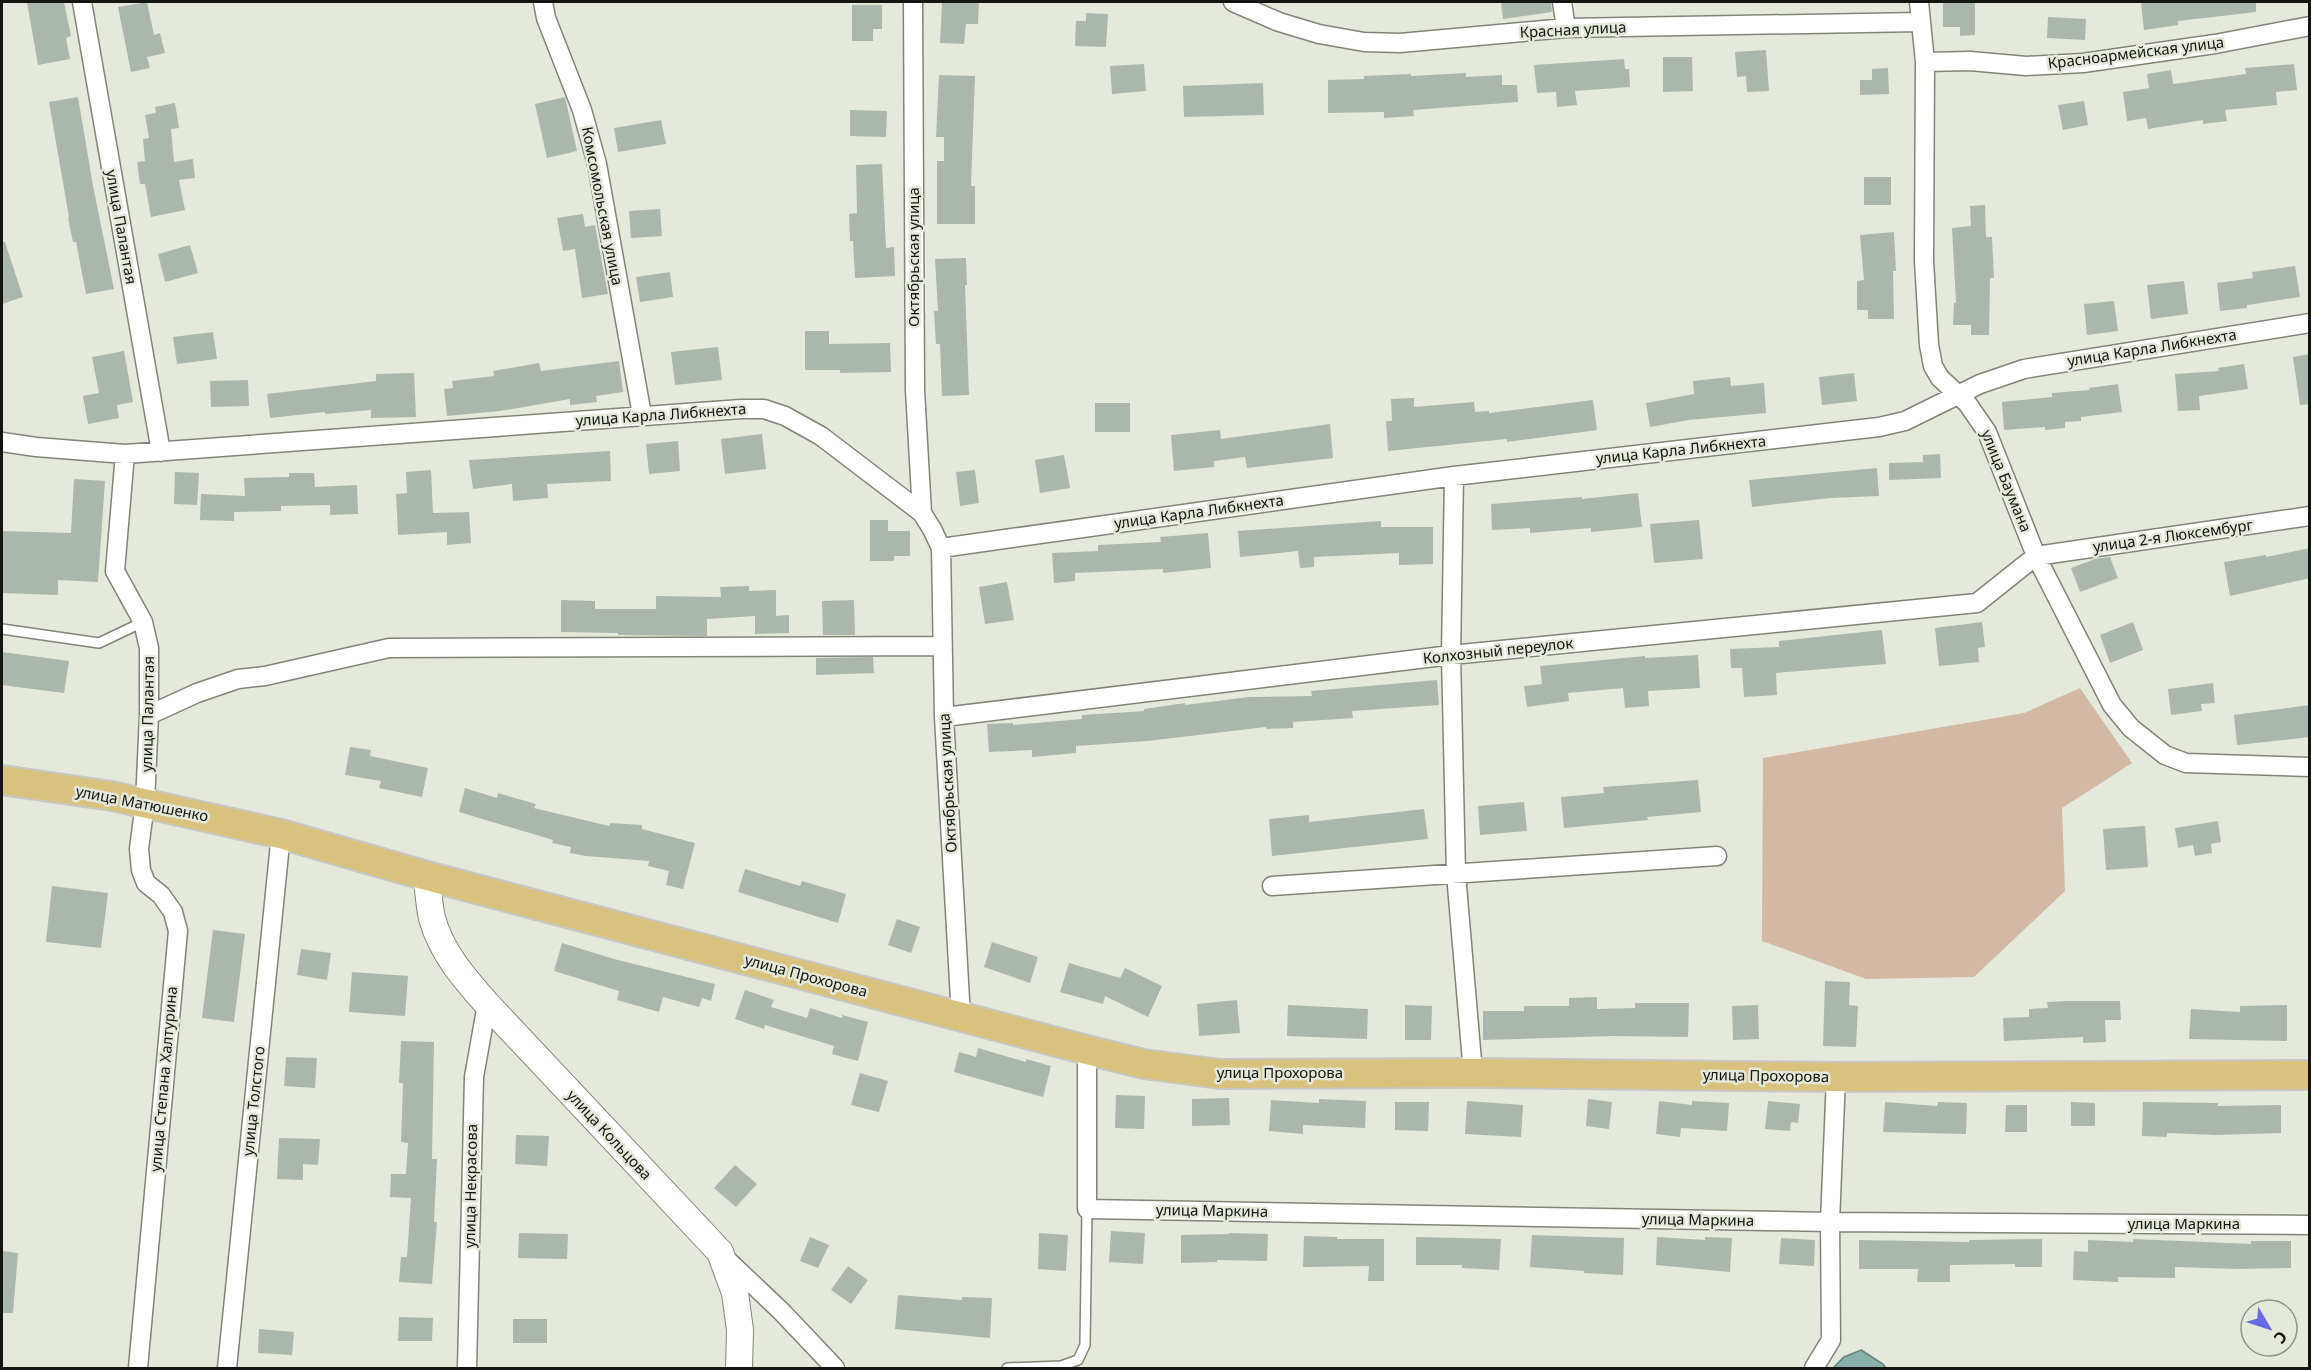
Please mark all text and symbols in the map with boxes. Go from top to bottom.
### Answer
street label: Красная улица [1519,16,1627,42]
street label: Красноармейская улица [2047,31,2225,73]
street label: Комсомольская улица [578,125,628,287]
street label: улица Палантая [102,168,142,286]
street label: Октябрьская улица [903,187,923,327]
street label: улица Карла Либкнехта [2066,324,2238,370]
street label: улица Карла Либкнехта [575,398,747,430]
street label: улица Баумана [1977,426,2037,535]
street label: улица Карла Либкнехта [1595,430,1767,468]
street label: улица Карла Либкнехта [1113,489,1285,533]
street label: улица 2-я Люксембург [2092,514,2255,556]
street label: Колхозный переулок [1422,632,1574,668]
street label: улица Палантая [136,656,158,772]
street label: Октябрьская улица [933,713,961,853]
street label: улица Матюшенко [74,780,210,826]
street label: улица Прохорова [743,949,870,1001]
street label: улица Степана Халтурина [145,985,181,1173]
street label: улица Толстого [237,1045,269,1157]
street label: улица Прохорова [1217,1062,1343,1082]
street label: улица Прохорова [1703,1064,1829,1086]
street label: улица Кольцова [563,1085,657,1184]
street label: улица Некрасова [459,1124,481,1248]
street label: улица Маркина [1156,1199,1268,1221]
street label: улица Маркина [1642,1208,1754,1230]
street label: улица Маркина [2128,1213,2240,1233]
north arrow [2239,1298,2299,1358]
text: С [2269,1327,2292,1348]

